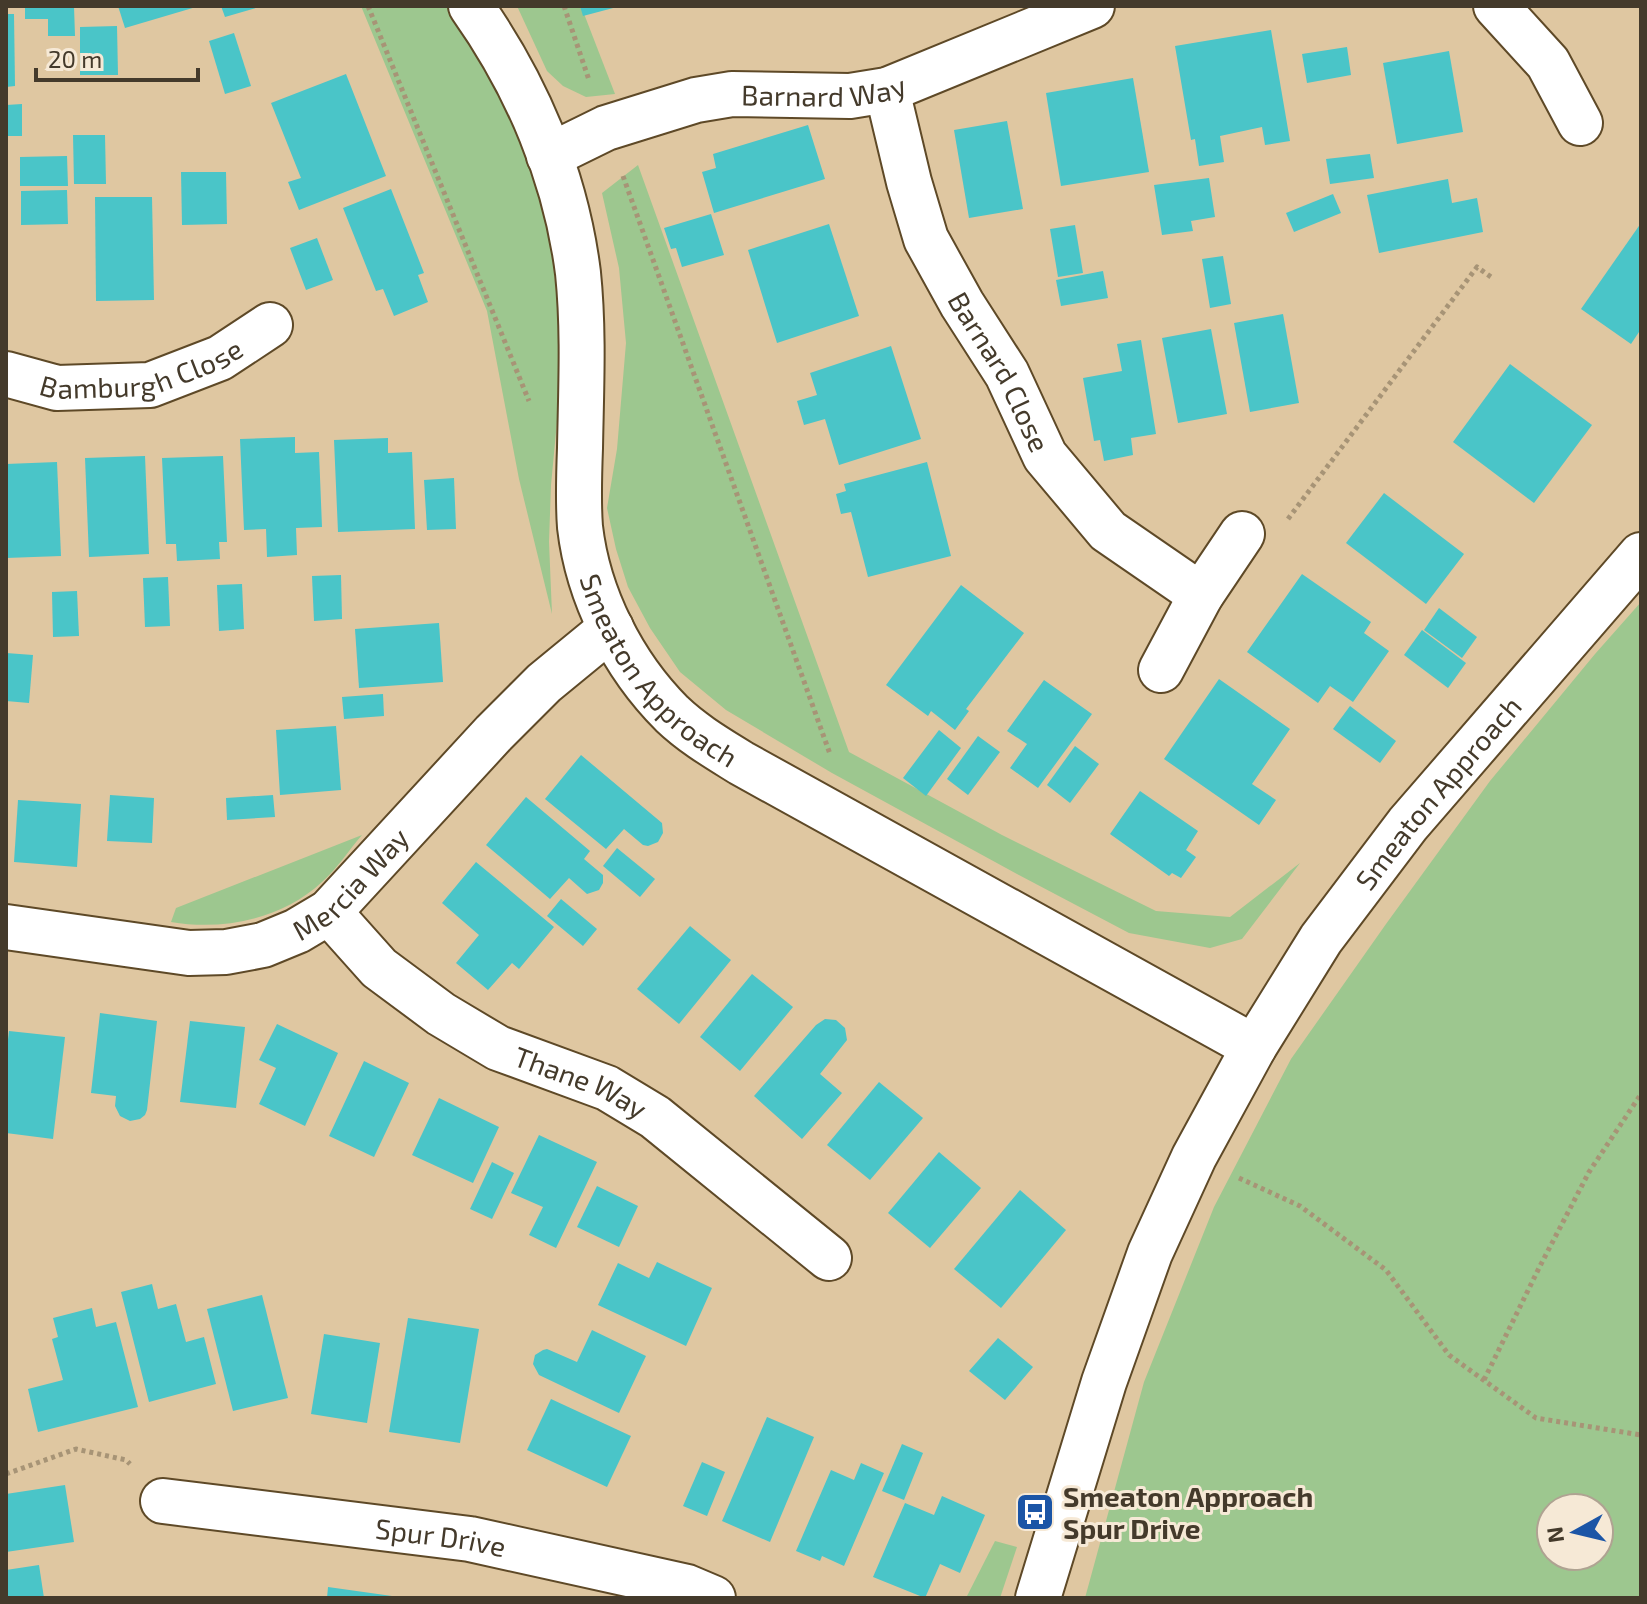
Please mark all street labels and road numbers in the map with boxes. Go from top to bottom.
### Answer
street label: Barnard Way [741,67,911,113]
street label: Barnard Close [942,286,1058,457]
street label: Bamburgh Close [36,331,249,405]
street label: Smeaton Approach [573,570,744,774]
street label: Smeaton Approach [1348,689,1528,896]
street label: Mercia Way [286,820,415,947]
street label: Thane Way [510,1038,654,1125]
street label: Spur Drive [374,1510,509,1563]

